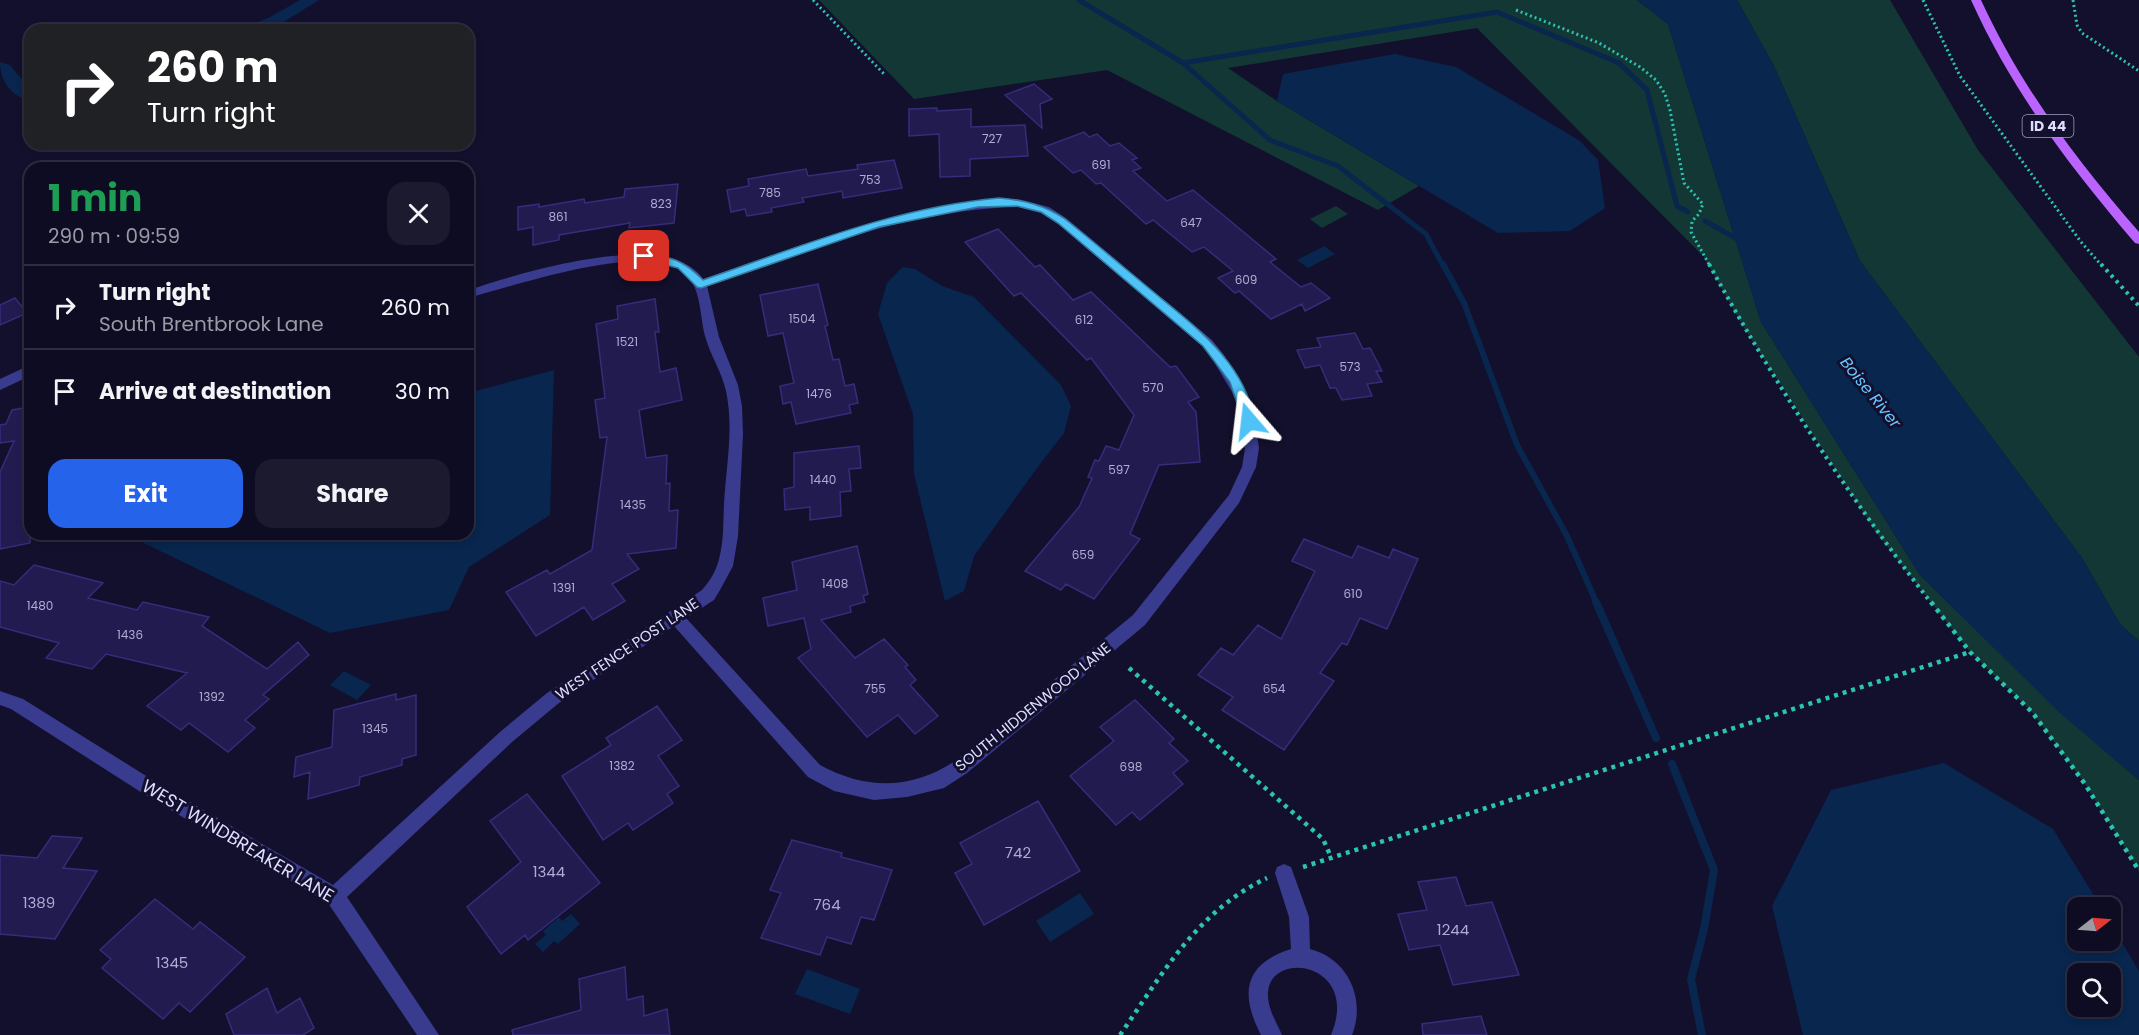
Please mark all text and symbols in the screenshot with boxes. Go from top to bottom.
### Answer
text: 260 m [147,38,279,97]
icon: right [48,48,126,126]
text: Turn right [147,94,276,131]
road number: ID 44 [2022,115,2074,137]
house number: 727 [982,130,1002,147]
house number: 691 [1091,156,1111,173]
house number: 753 [859,171,881,188]
text: 1 min [48,173,142,224]
button: close [387,182,450,245]
house number: 785 [759,184,781,201]
house number: 823 [650,195,672,212]
house number: 861 [548,208,568,225]
house number: 647 [1180,214,1202,231]
text: 290 m · 09:59 [48,222,180,250]
pin [618,230,669,281]
icon: arrive [627,239,660,272]
house number: 609 [1235,271,1257,288]
text: Turn right [99,277,210,308]
icon: right [48,291,81,324]
text: 260 m [381,292,450,323]
text: South Brentbrook Lane [99,310,324,338]
house number: 1504 [789,310,816,327]
house number: 612 [1075,311,1093,328]
house number: 1521 [616,333,638,350]
water label: Boise River [1835,352,1907,434]
house number: 573 [1339,358,1361,375]
icon: arrive [48,375,81,408]
text: Arrive at destination [99,376,331,407]
text: 30 m [395,376,450,407]
house number: 570 [1142,379,1164,396]
house number: 1476 [806,385,832,402]
position arrow [1217,389,1281,453]
button: Exit [48,459,243,528]
button: Share [255,459,450,528]
house number: 597 [1108,461,1130,478]
house number: 1440 [810,471,836,488]
house number: 1435 [620,496,646,513]
house number: 659 [1072,546,1094,563]
house number: 1408 [822,575,848,592]
house number: 1391 [553,579,575,596]
house number: 610 [1344,585,1363,602]
street label: WEST FENCE POST LANE [551,593,702,704]
house number: 1480 [27,597,53,614]
house number: 1436 [117,626,143,643]
street label: SOUTH HIDDENWOOD LANE [951,637,1115,776]
house number: 755 [864,680,886,697]
house number: 654 [1263,680,1286,697]
house number: 1392 [199,688,225,705]
house number: 1345 [362,720,388,737]
house number: 1382 [609,757,635,774]
house number: 698 [1120,758,1142,775]
street label: WEST WINDBREAKER LANE [137,773,339,908]
house number: 742 [1005,842,1031,863]
house number: 1344 [533,861,565,882]
house number: 1389 [23,892,55,913]
house number: 764 [813,894,841,915]
north arrow [2067,897,2121,951]
map controls [2067,897,2121,1017]
house number: 1244 [1437,919,1469,940]
house number: 1345 [156,952,188,973]
button: search [2067,963,2121,1017]

